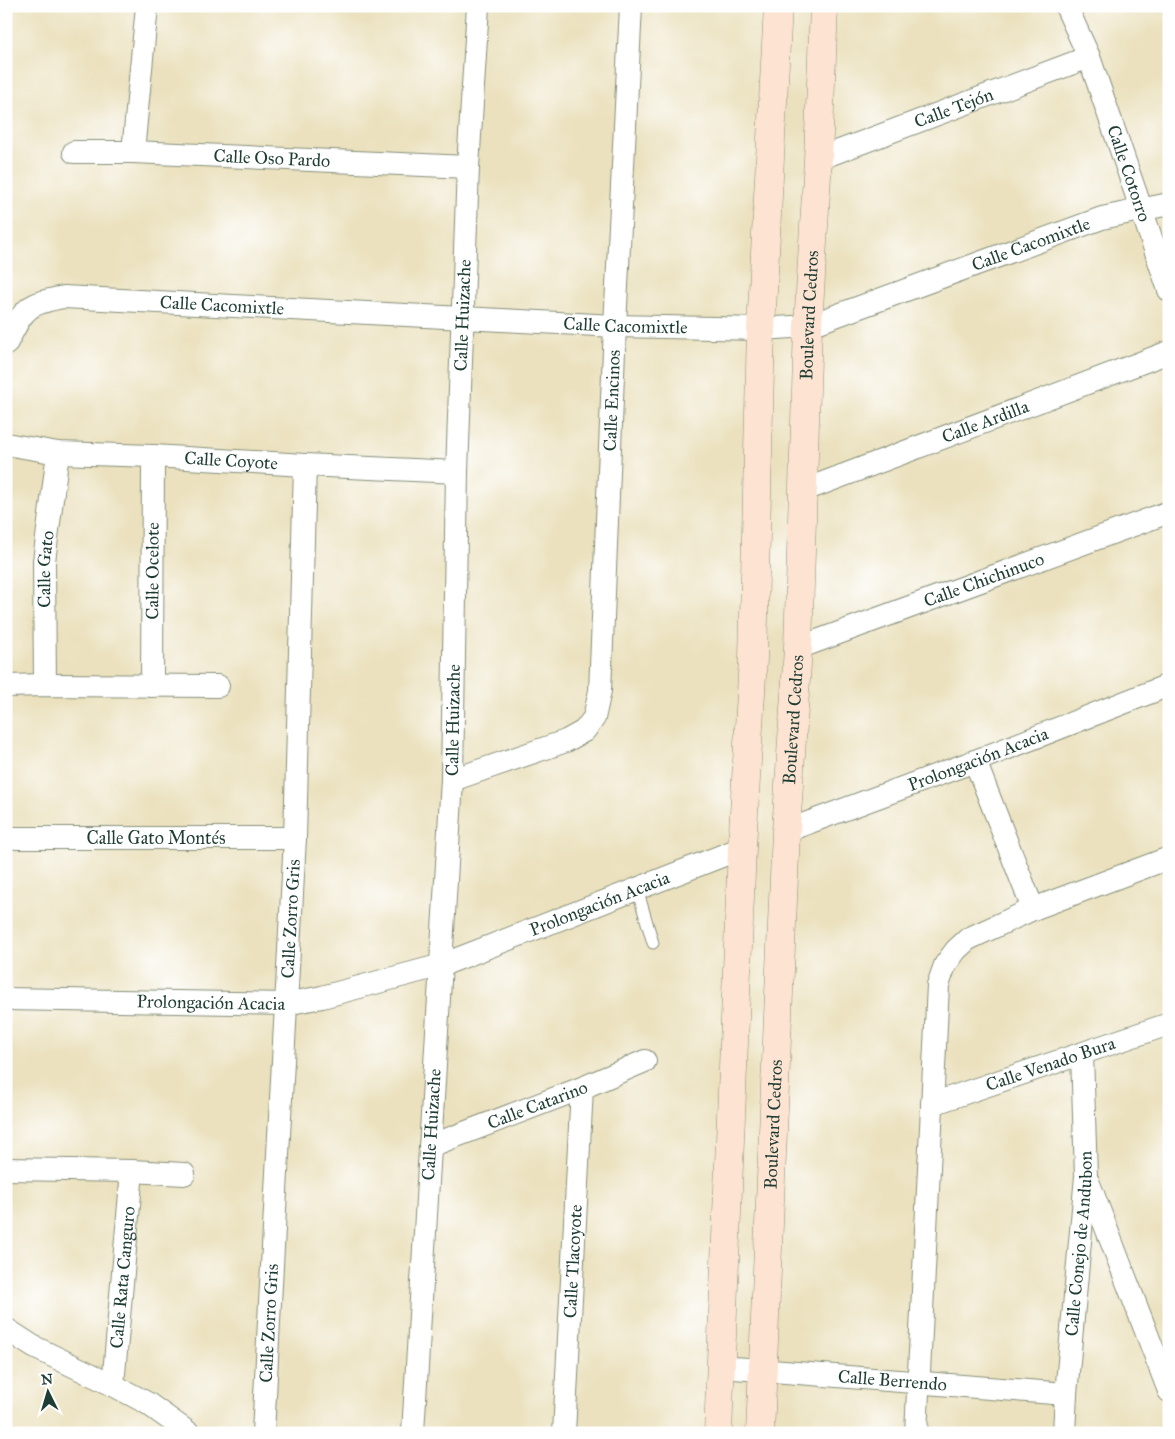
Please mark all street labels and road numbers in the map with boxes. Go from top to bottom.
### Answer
street label: Calle Tejón [911,83,997,133]
street label: Calle Cotorro [1102,122,1156,225]
street label: Calle Oso Pardo [213,145,331,172]
street label: Calle Cacomixtle [969,212,1093,276]
street label: Boulevard Cedros [795,250,824,380]
street label: Calle Huizache [450,259,476,372]
street label: Calle Cacomixtle [159,291,285,320]
street label: Calle Cacomixtle [563,312,688,338]
street label: Calle Encinos [599,349,625,452]
street label: Calle Ardilla [939,395,1032,448]
street label: Calle Coyote [184,447,278,474]
street label: Calle Ocelote [141,522,164,620]
street label: Calle Gato [32,529,59,608]
street label: Calle Chichinuco [921,548,1047,612]
street label: Boulevard Cedros [778,654,809,785]
street label: Calle Huizache [441,664,465,776]
street label: Prolongación Acacia [905,722,1052,796]
street label: Calle Gato Montés [87,827,225,849]
street label: Calle Zorro Gris [276,859,305,979]
street label: Prolongación Acacia [526,866,673,941]
street label: Prolongación Acacia [137,990,286,1015]
street label: Calle Venado Bura [983,1032,1118,1096]
street label: Boulevard Cedros [760,1059,787,1190]
street label: Calle Huizache [417,1068,446,1181]
street label: Calle Catarino [484,1076,591,1134]
street label: Calle Conejo de Andubon [1060,1150,1097,1337]
street label: Calle Tlacoyote [559,1204,587,1319]
street label: Calle Rata Canguro [105,1205,140,1350]
street label: Calle Zorro Gris [255,1263,283,1383]
street label: Calle Berrendo [837,1365,948,1396]

